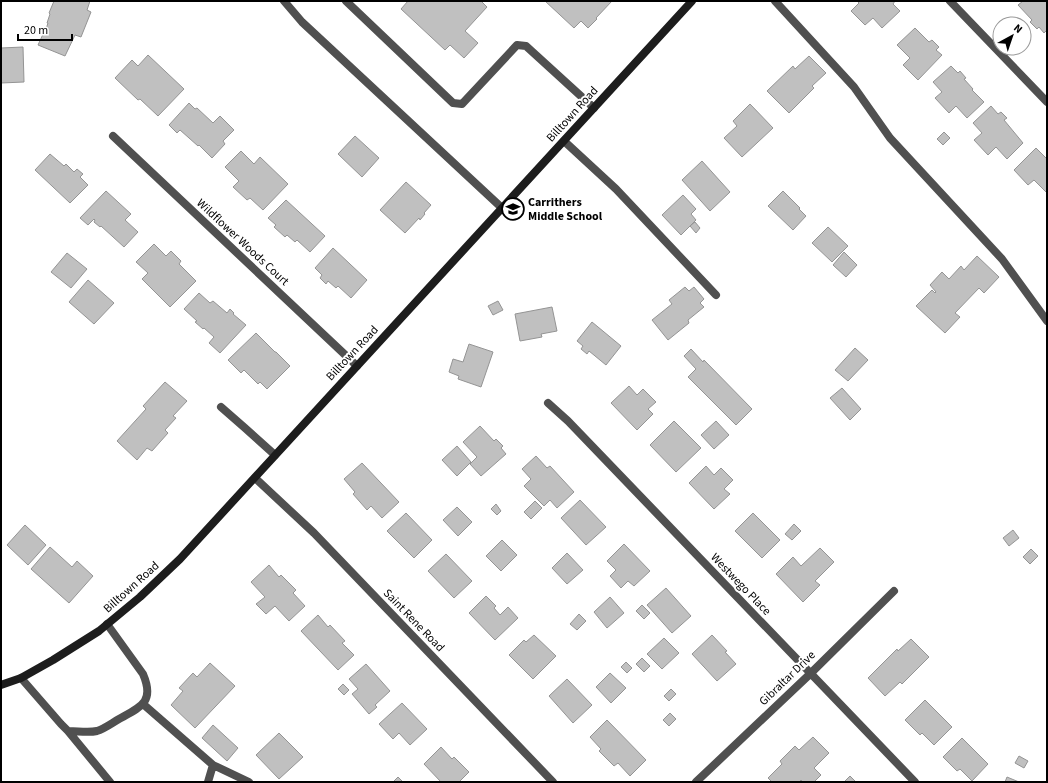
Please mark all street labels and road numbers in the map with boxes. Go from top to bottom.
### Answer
street label: Billtown Road [543,83,602,146]
street label: Wildflower Woods Court [193,195,293,290]
street label: Billtown Road [322,322,382,385]
street label: Westwego Place [707,549,775,619]
street label: Billtown Road [100,558,163,617]
street label: Saint Rene Road [379,585,448,656]
street label: Gibraltar Drive [755,647,819,710]

